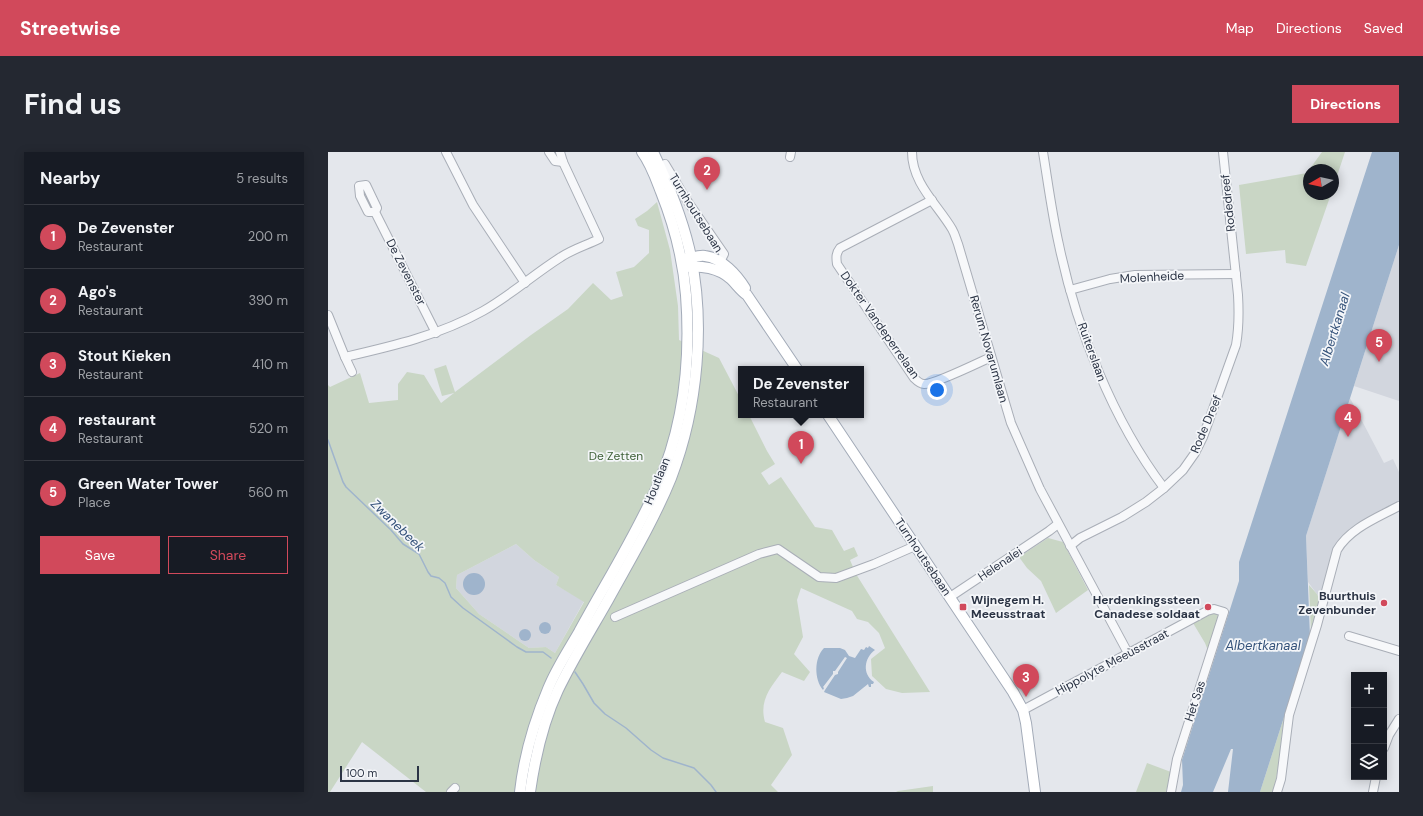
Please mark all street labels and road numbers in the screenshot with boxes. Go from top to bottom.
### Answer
street label: Turnhoutsebaan [665,170,727,256]
street label: Rodedreef [1217,173,1239,233]
street label: De Zevenster [382,236,430,308]
street label: Molenheide [1119,267,1185,287]
street label: Dokter Vandeperrelaan [837,268,923,382]
street label: Rerum Novarumlaan [966,293,1012,405]
street label: Ruiterslaan [1074,320,1110,384]
street label: Rode Dreef [1187,393,1225,455]
street label: Houtlaan [640,455,674,507]
street label: Turnhoutsebaan [891,515,955,599]
street label: Helenalei [975,543,1025,585]
street label: Hippolyte Meeùsstraat [1053,625,1172,699]
street label: Het Sas [1181,678,1209,724]

